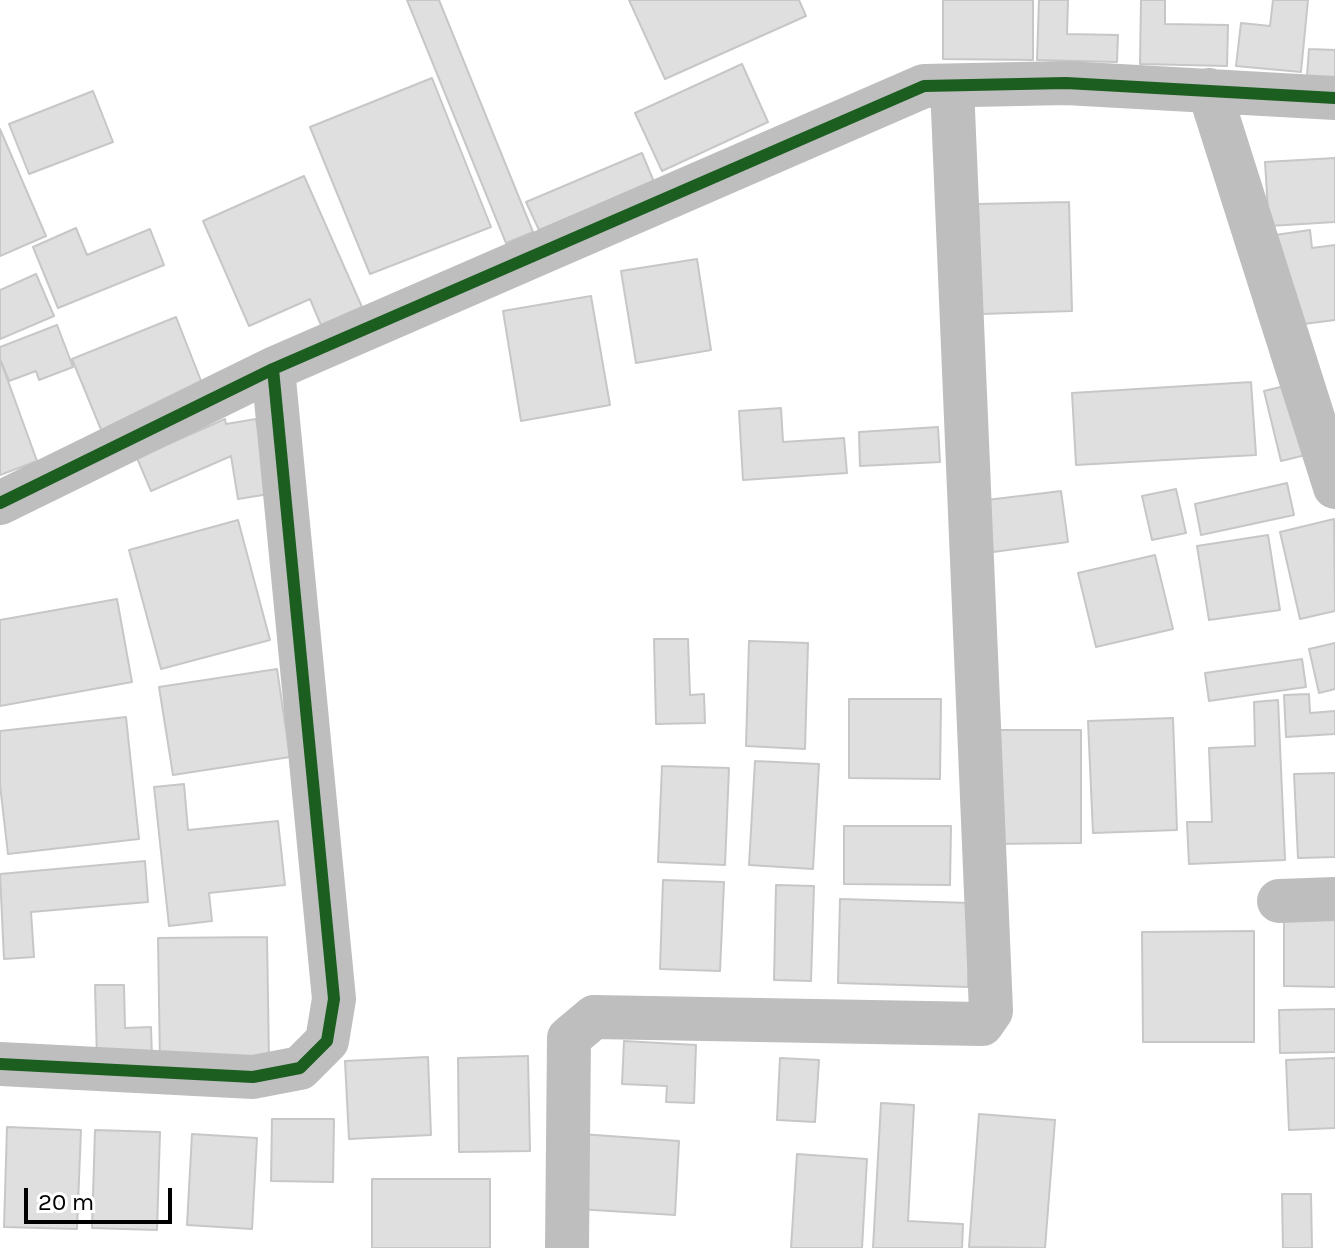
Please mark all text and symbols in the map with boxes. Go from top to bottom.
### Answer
scale bar [28,1172,176,1222]
text: 20 m [38,1188,94,1216]

